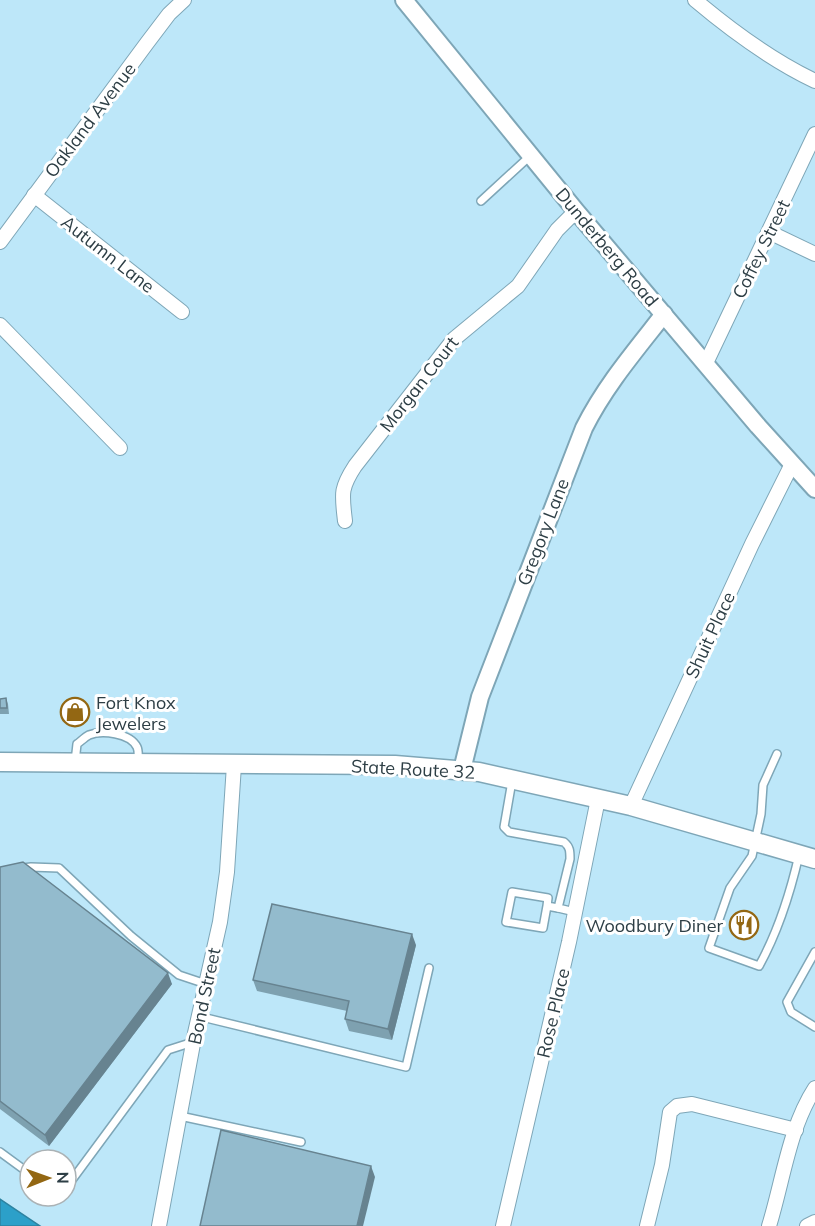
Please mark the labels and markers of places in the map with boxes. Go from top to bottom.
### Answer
place label: Fort Knox Jewelers [96,691,176,735]
shop icon: Fort Knox Jewelers [59,696,91,728]
restaurant icon: Woodbury Diner [728,909,760,941]
place label: Woodbury Diner [586,914,723,937]

